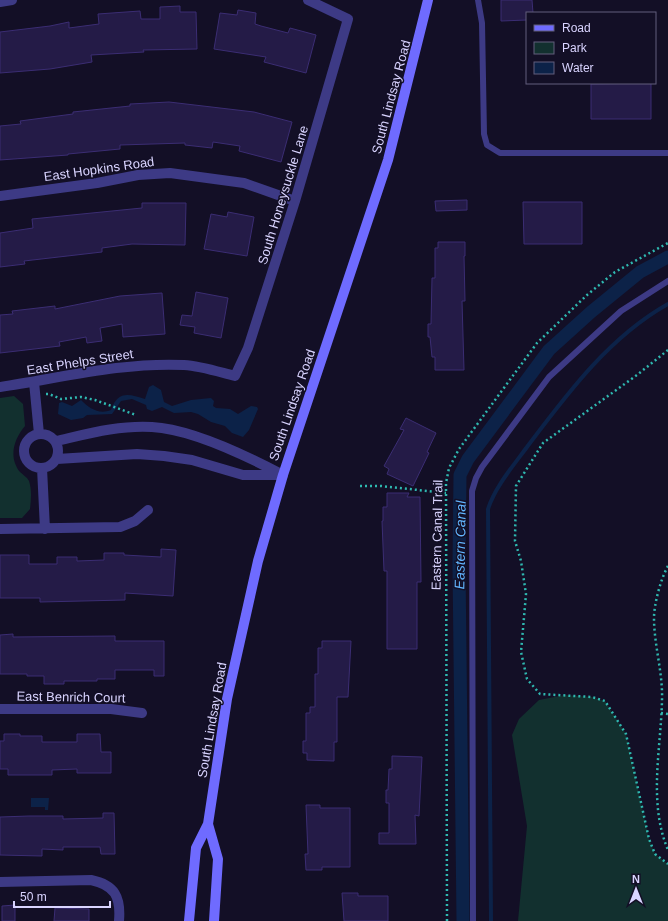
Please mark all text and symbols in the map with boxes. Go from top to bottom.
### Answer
legend [526,12,656,84]
text: Road [562,21,591,35]
street label: South Lindsay Road [369,39,413,155]
text: Park [562,41,588,55]
text: Water [562,61,594,75]
street label: South Honeysuckle Lane [255,124,311,266]
street label: East Hopkins Road [43,154,155,184]
street label: East Phelps Street [26,346,135,378]
street label: South Lindsay Road [266,347,318,463]
street label: Eastern Canal Trail [429,479,445,590]
water label: Eastern Canal [451,500,469,589]
street label: South Lindsay Road [194,661,230,779]
street label: East Benrich Court [16,689,126,705]
north arrow [616,869,656,909]
text: N [632,873,640,885]
scale bar [14,883,110,909]
text: 50 m [20,890,47,904]

